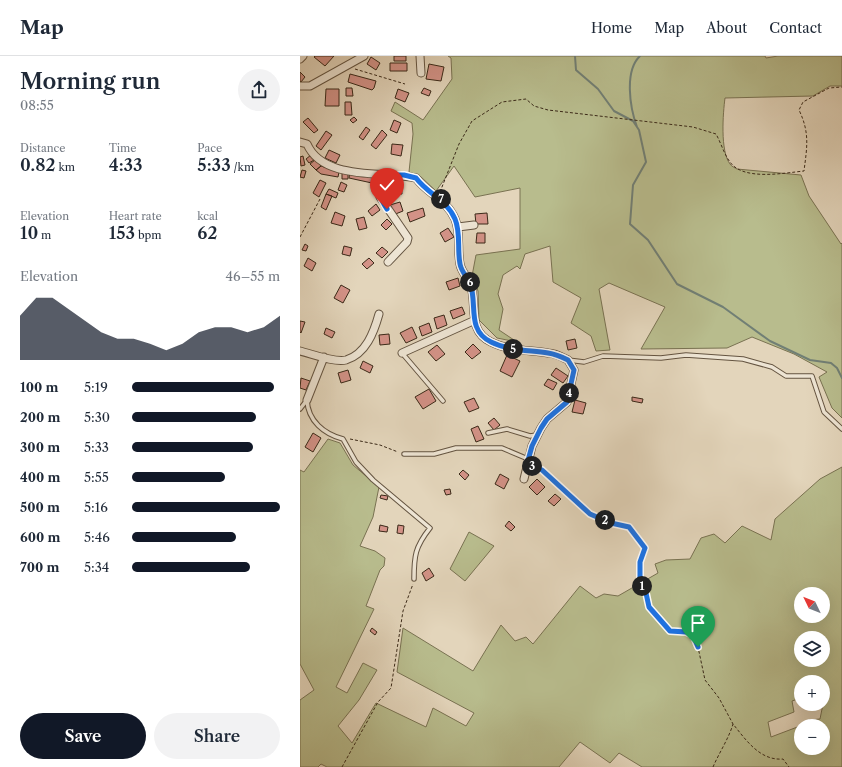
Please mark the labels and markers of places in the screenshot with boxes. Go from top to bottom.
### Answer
pin [370,168,404,209]
pin: 7 [431,189,451,209]
pin: 6 [460,272,480,292]
pin: 5 [503,339,523,359]
pin: 4 [559,383,579,403]
pin: 3 [522,456,542,476]
pin: 2 [595,510,615,530]
pin: 1 [632,576,652,596]
pin [681,606,715,647]

